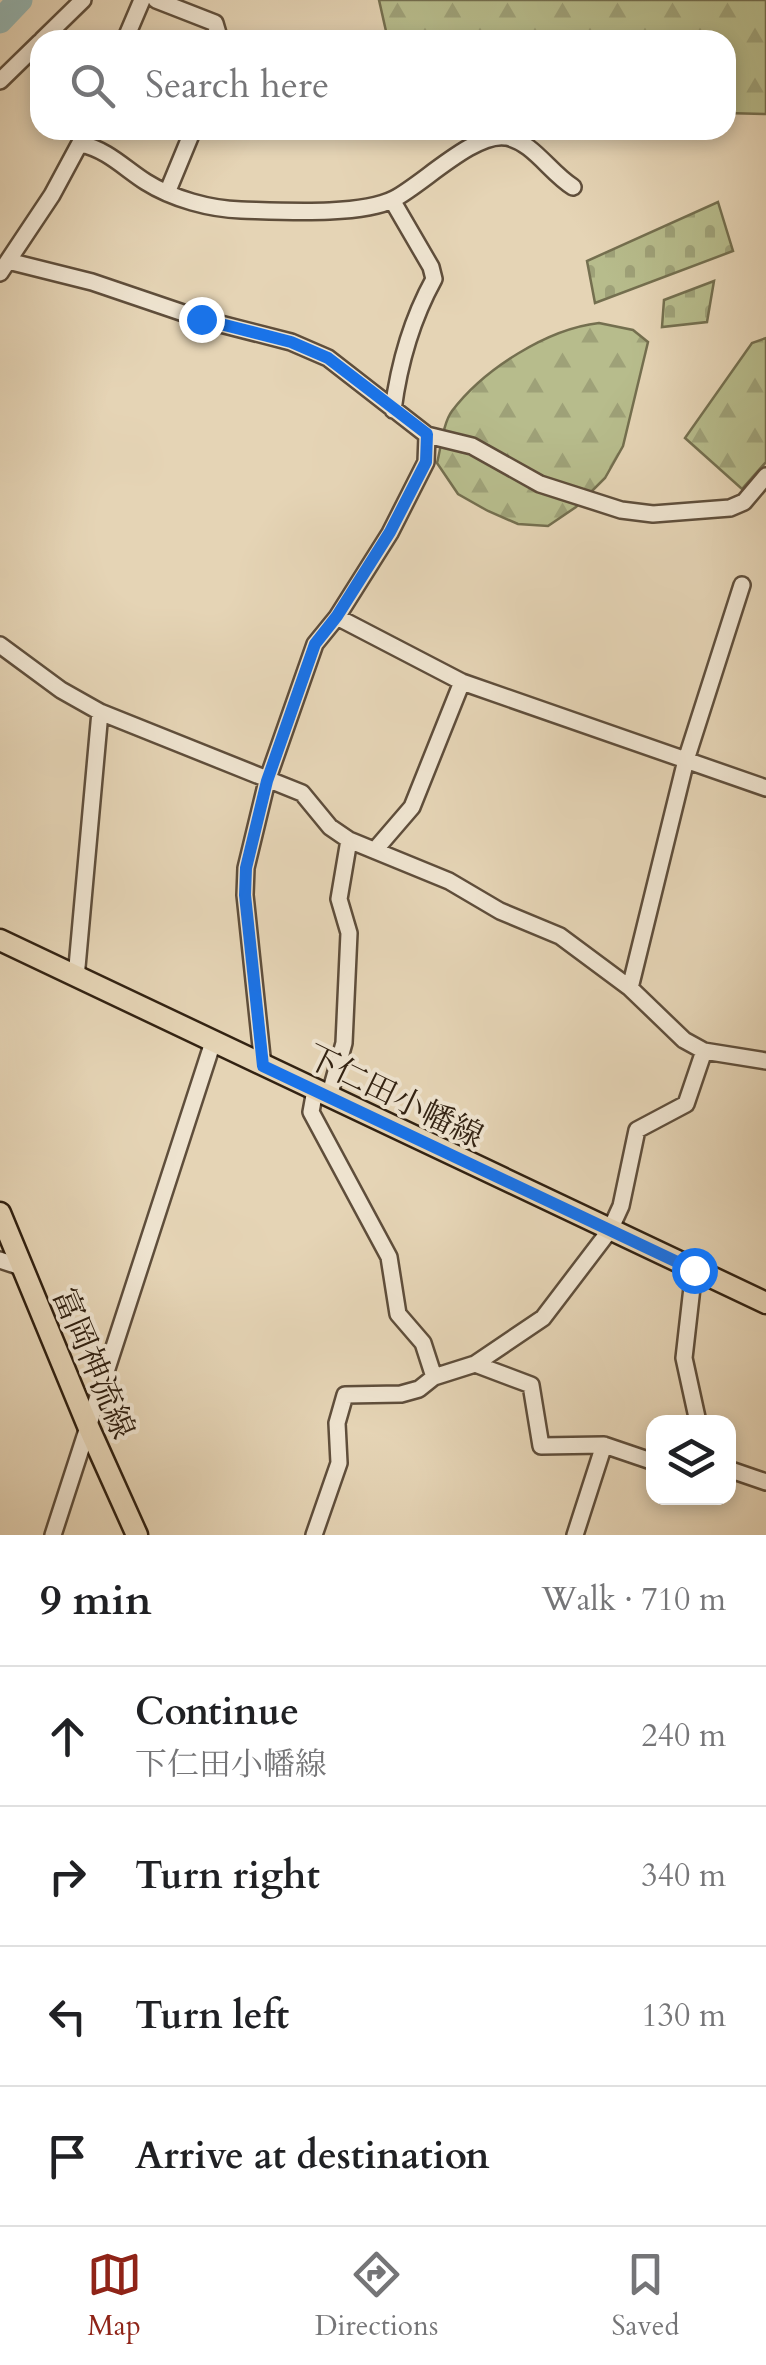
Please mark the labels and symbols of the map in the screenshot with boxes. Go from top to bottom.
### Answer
route end [179,297,225,343]
street label: 下仁田小幡線 [299,1035,490,1159]
route start [672,1248,718,1294]
street label: 富岡神流線 [42,1281,145,1446]

